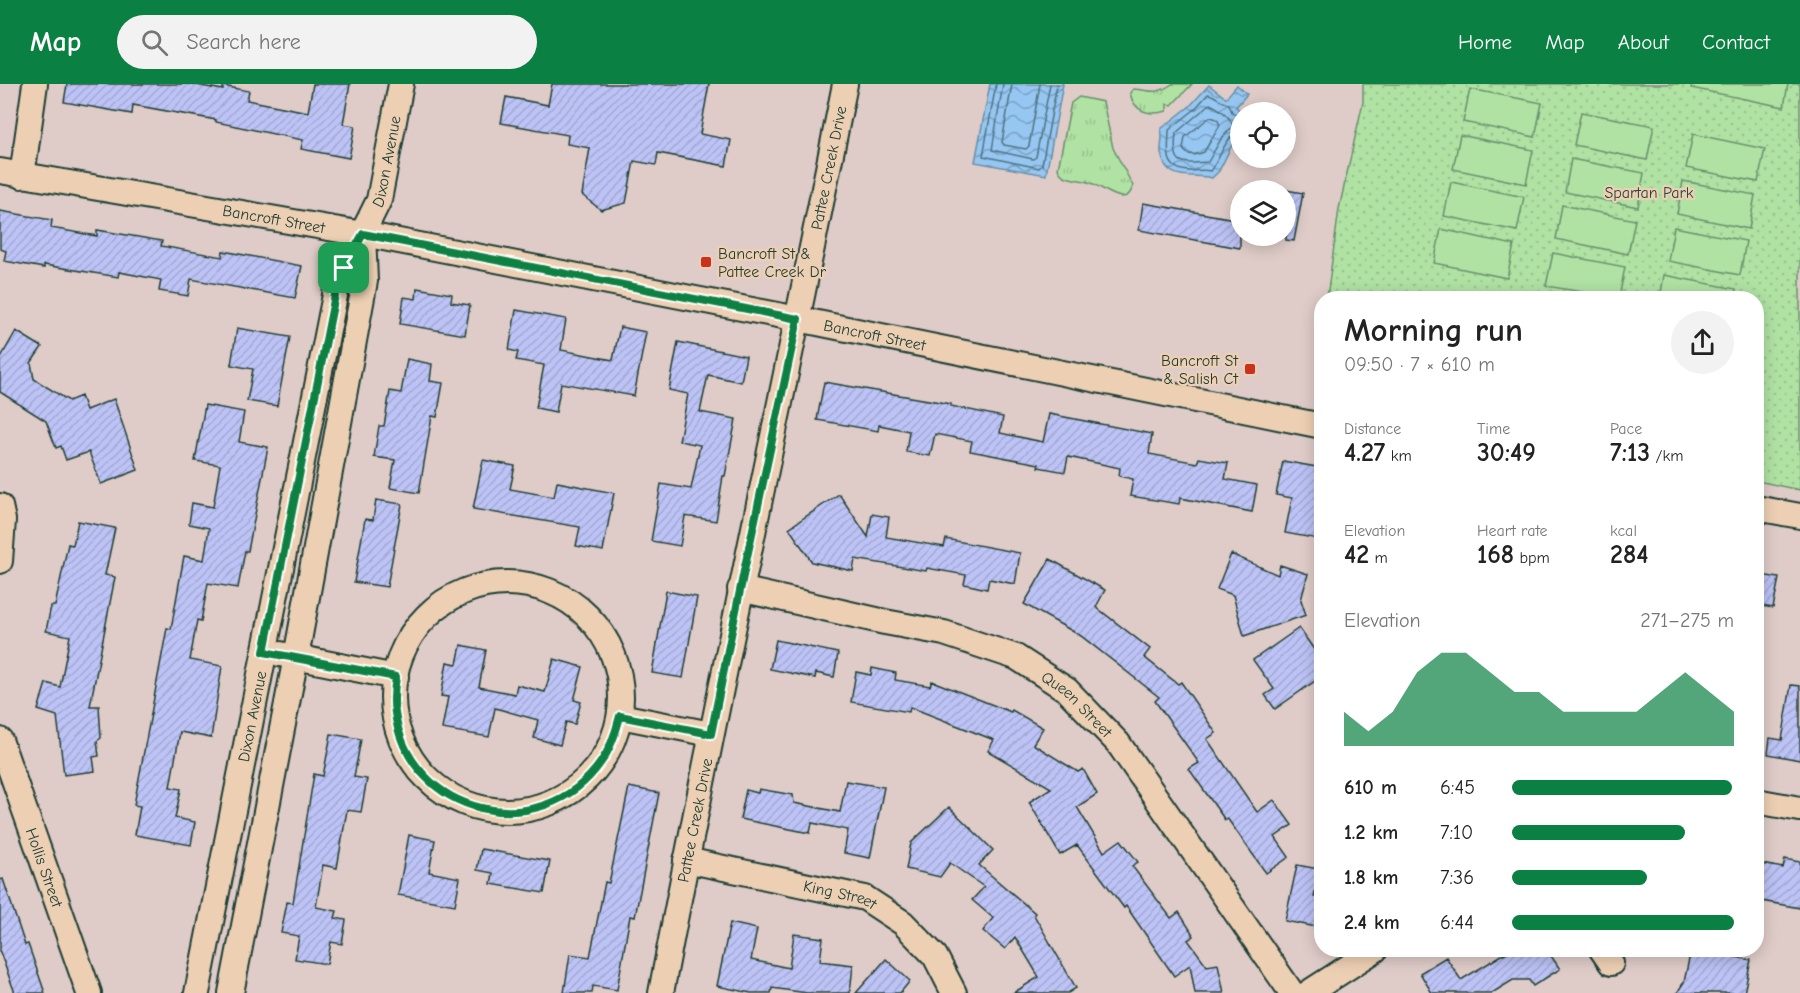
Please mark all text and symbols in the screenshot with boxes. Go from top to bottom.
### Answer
search box [117,15,537,69]
text: Map [30,26,81,58]
icon: search [138,26,171,59]
text: Search here [186,29,301,55]
text: Home [1458,30,1512,54]
text: Map [1545,30,1585,54]
text: About [1618,30,1669,54]
text: Contact [1702,30,1770,54]
map controls [1230,102,1296,246]
button: locate [1230,102,1296,168]
street label: Pattee Creek Drive [808,104,850,232]
street label: Dixon Avenue [369,114,405,210]
button: layers [1230,180,1296,246]
park label: Spartan Park [1604,184,1694,202]
street label: Bancroft Street [221,202,327,237]
pin [318,242,369,293]
place label: Bancroft St & Pattee Creek Dr [718,245,827,281]
icon: arrive [327,251,360,284]
marker: Bancroft St & Pattee Creek Dr [699,255,713,269]
text: Morning run [1344,311,1523,349]
button: share [1671,311,1734,374]
street label: Bancroft Street [822,316,928,355]
place label: Bancroft St & Salish Ct [1161,352,1238,388]
text: 09:50 · 7 × 610 m [1344,353,1495,376]
marker: Bancroft St & Salish Ct [1243,362,1257,376]
text: Distance [1344,420,1401,438]
text: Time [1477,420,1510,438]
text: Pace [1610,420,1642,438]
text: 4.27 [1344,438,1385,468]
text: 30:49 [1477,438,1536,468]
text: 7:13 [1610,438,1650,468]
text: km [1385,447,1412,465]
text: /km [1650,447,1683,465]
text: Elevation [1344,522,1405,540]
text: Heart rate [1477,522,1548,540]
text: kcal [1610,522,1637,540]
text: 42 [1344,540,1369,570]
text: 168 [1477,540,1514,570]
text: 284 [1610,540,1648,570]
text: m [1369,549,1388,567]
text: bpm [1514,549,1550,567]
text: Elevation [1344,609,1421,632]
text: 271–275 m [1640,609,1734,632]
street label: Queen Street [1038,668,1116,742]
street label: Dixon Avenue [235,669,270,764]
street label: Pattee Creek Drive [674,757,717,884]
text: 610 m [1344,776,1397,799]
text: 6:45 [1440,776,1475,799]
text: 1.2 km [1344,821,1398,844]
text: 7:10 [1440,821,1473,844]
street label: Hollis Street [22,826,66,910]
text: 1.8 km [1344,866,1399,889]
text: 7:36 [1440,866,1474,889]
street label: King Street [802,877,880,914]
text: 2.4 km [1344,911,1400,934]
text: 6:44 [1440,911,1474,934]

